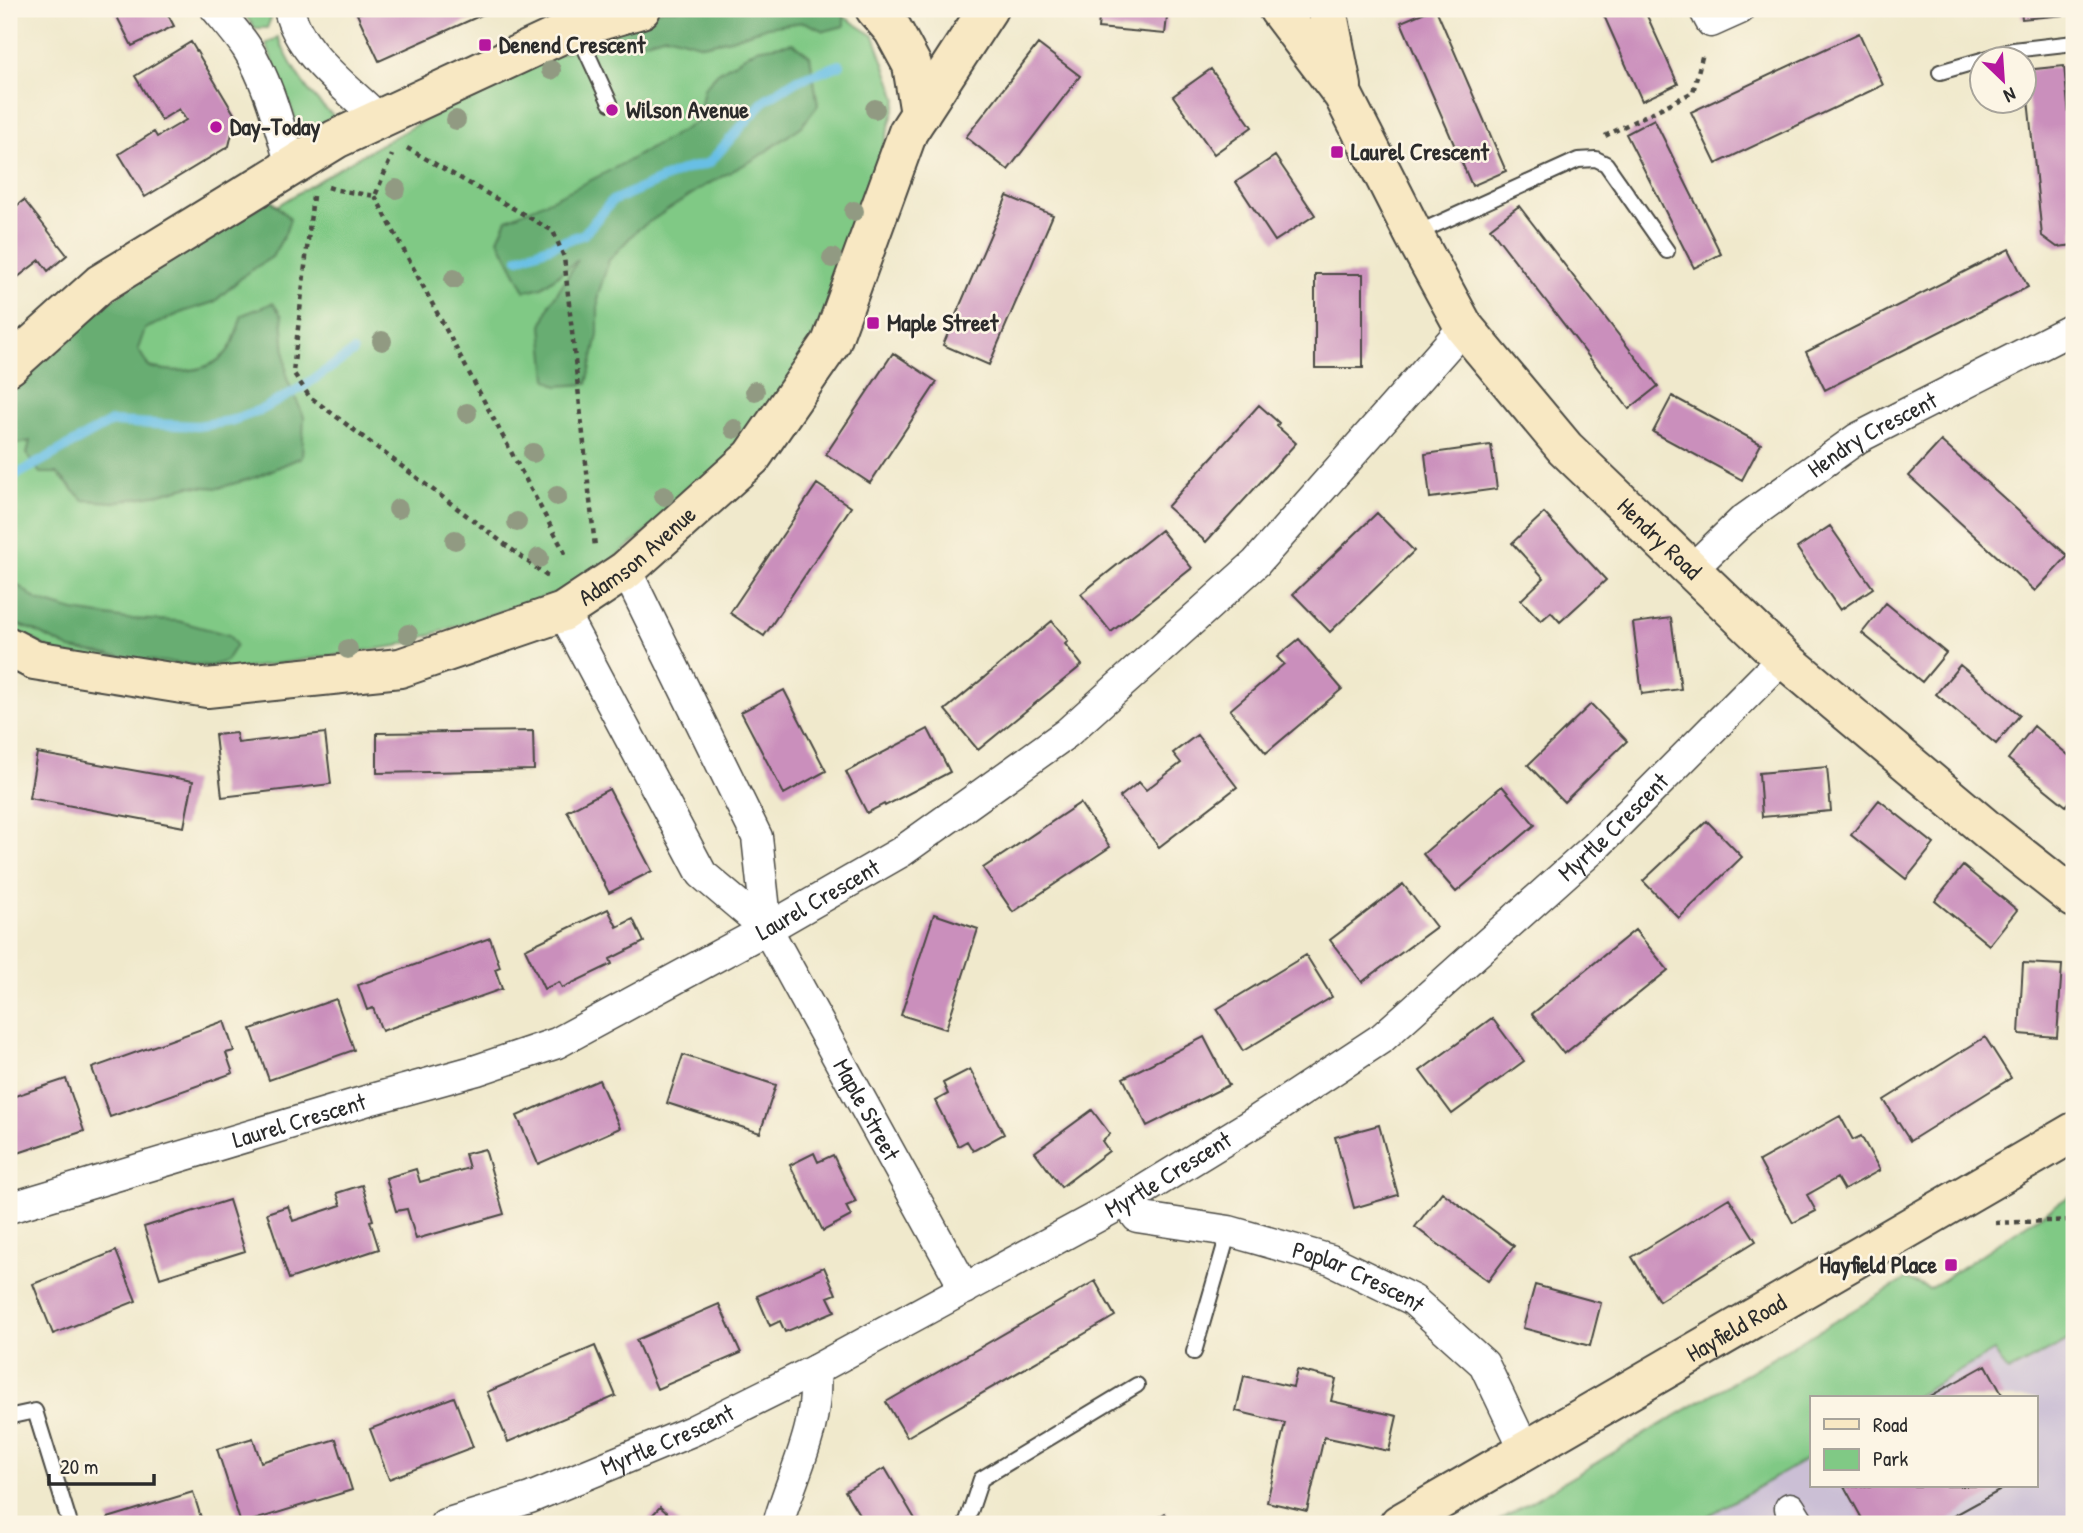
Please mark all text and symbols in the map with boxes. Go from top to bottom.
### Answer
place label: Denend Crescent [499,28,646,60]
marker: Denend Crescent [477,37,493,53]
north arrow [1968,46,2038,116]
text: N [2000,81,2020,109]
place label: Wilson Avenue [626,93,749,125]
marker: Wilson Avenue [604,102,620,118]
place label: Day-Today [230,110,320,143]
marker: Day-Today [208,119,224,135]
place label: Laurel Crescent [1351,135,1490,167]
marker: Laurel Crescent [1329,144,1345,160]
place label: Maple Street [887,306,999,339]
marker: Maple Street [865,315,881,331]
street label: Hendry Crescent [1801,383,1943,484]
street label: Hendry Road [1611,490,1709,586]
street label: Adamson Avenue [572,498,703,612]
street label: Myrtle Crescent [1551,765,1675,888]
street label: Laurel Crescent [750,850,886,947]
street label: Maple Street [826,1053,908,1166]
street label: Laurel Crescent [228,1085,370,1155]
street label: Myrtle Crescent [1099,1123,1237,1225]
street label: Poplar Crescent [1289,1233,1433,1319]
place label: Hayfield Place [1820,1248,1937,1281]
marker: Hayfield Place [1943,1257,1959,1273]
street label: Hayfield Road [1680,1286,1792,1369]
street label: Myrtle Crescent [595,1395,740,1482]
legend [1810,1396,2038,1488]
text: Road [1873,1410,1907,1439]
scale bar [49,1442,154,1486]
text: Park [1873,1444,1908,1473]
text: 20 m [60,1452,98,1481]

